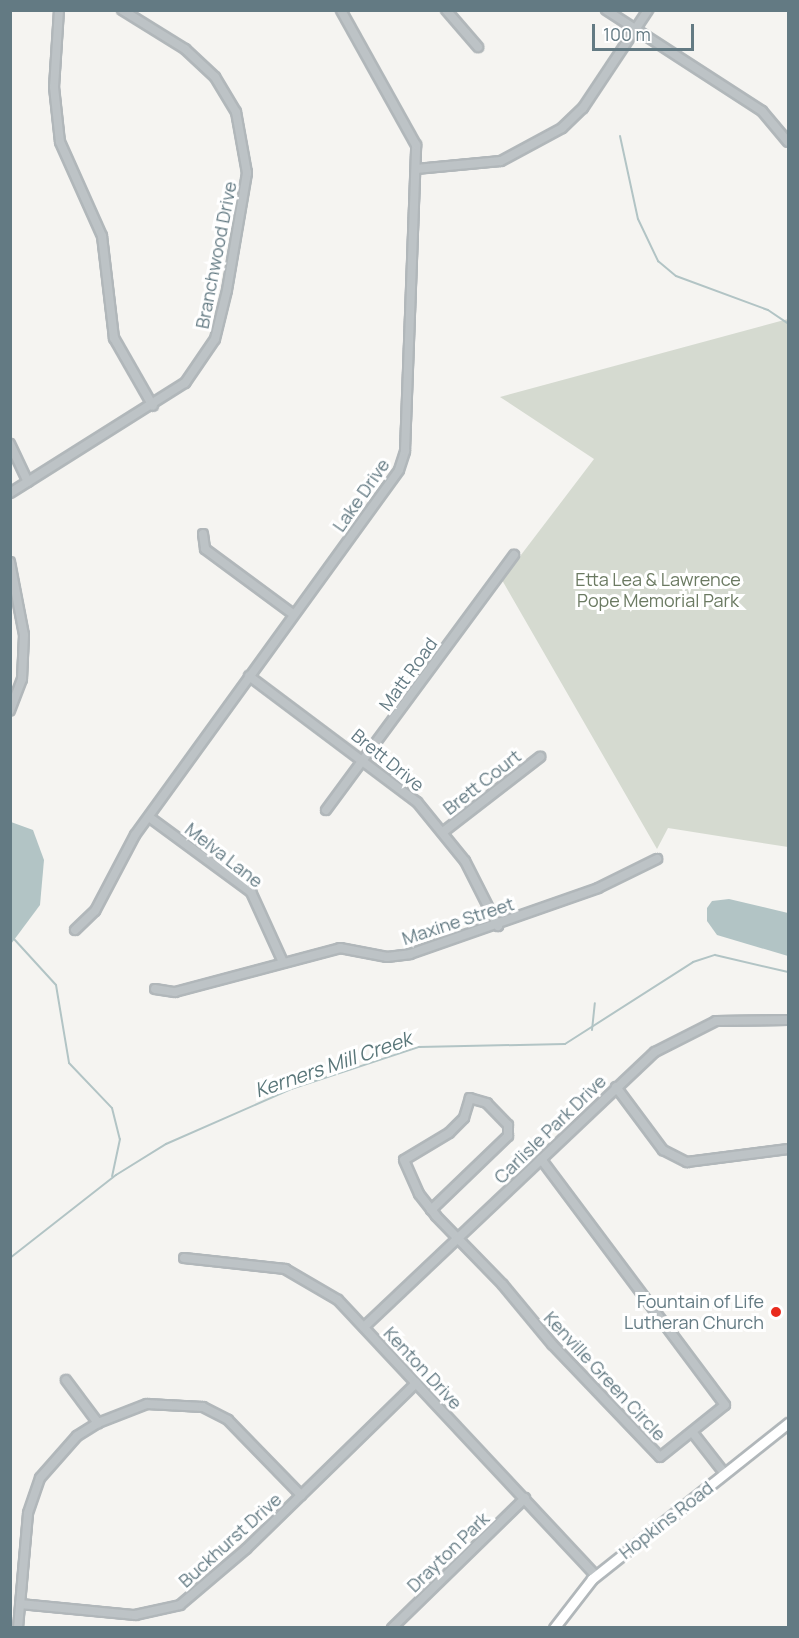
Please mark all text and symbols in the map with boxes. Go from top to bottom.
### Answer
scale bar [595,12,697,50]
text: 100 m [603,22,651,46]
street label: Branchwood Drive [191,180,241,330]
street label: Lake Drive [328,454,394,536]
park label: Etta Lea & Lawrence Pope Memorial Park [575,569,741,612]
street label: Matt Road [374,633,442,715]
street label: Brett Drive [347,724,429,796]
street label: Brett Court [439,745,525,819]
street label: Melva Lane [181,818,267,892]
street label: Maxine Street [399,893,517,949]
water label: Kerners Mill Creek [251,1026,415,1102]
street label: Carlisle Park Drive [490,1070,610,1188]
place label: Fountain of Life Lutheran Church [624,1291,764,1334]
marker: Fountain of Life Lutheran Church [769,1305,783,1319]
street label: Kenville Green Circle [540,1307,670,1445]
street label: Kenton Drive [379,1322,467,1414]
street label: Hopkins Road [615,1477,717,1563]
street label: Buckhurst Drive [174,1488,286,1592]
street label: Drayton Park [403,1508,493,1596]

